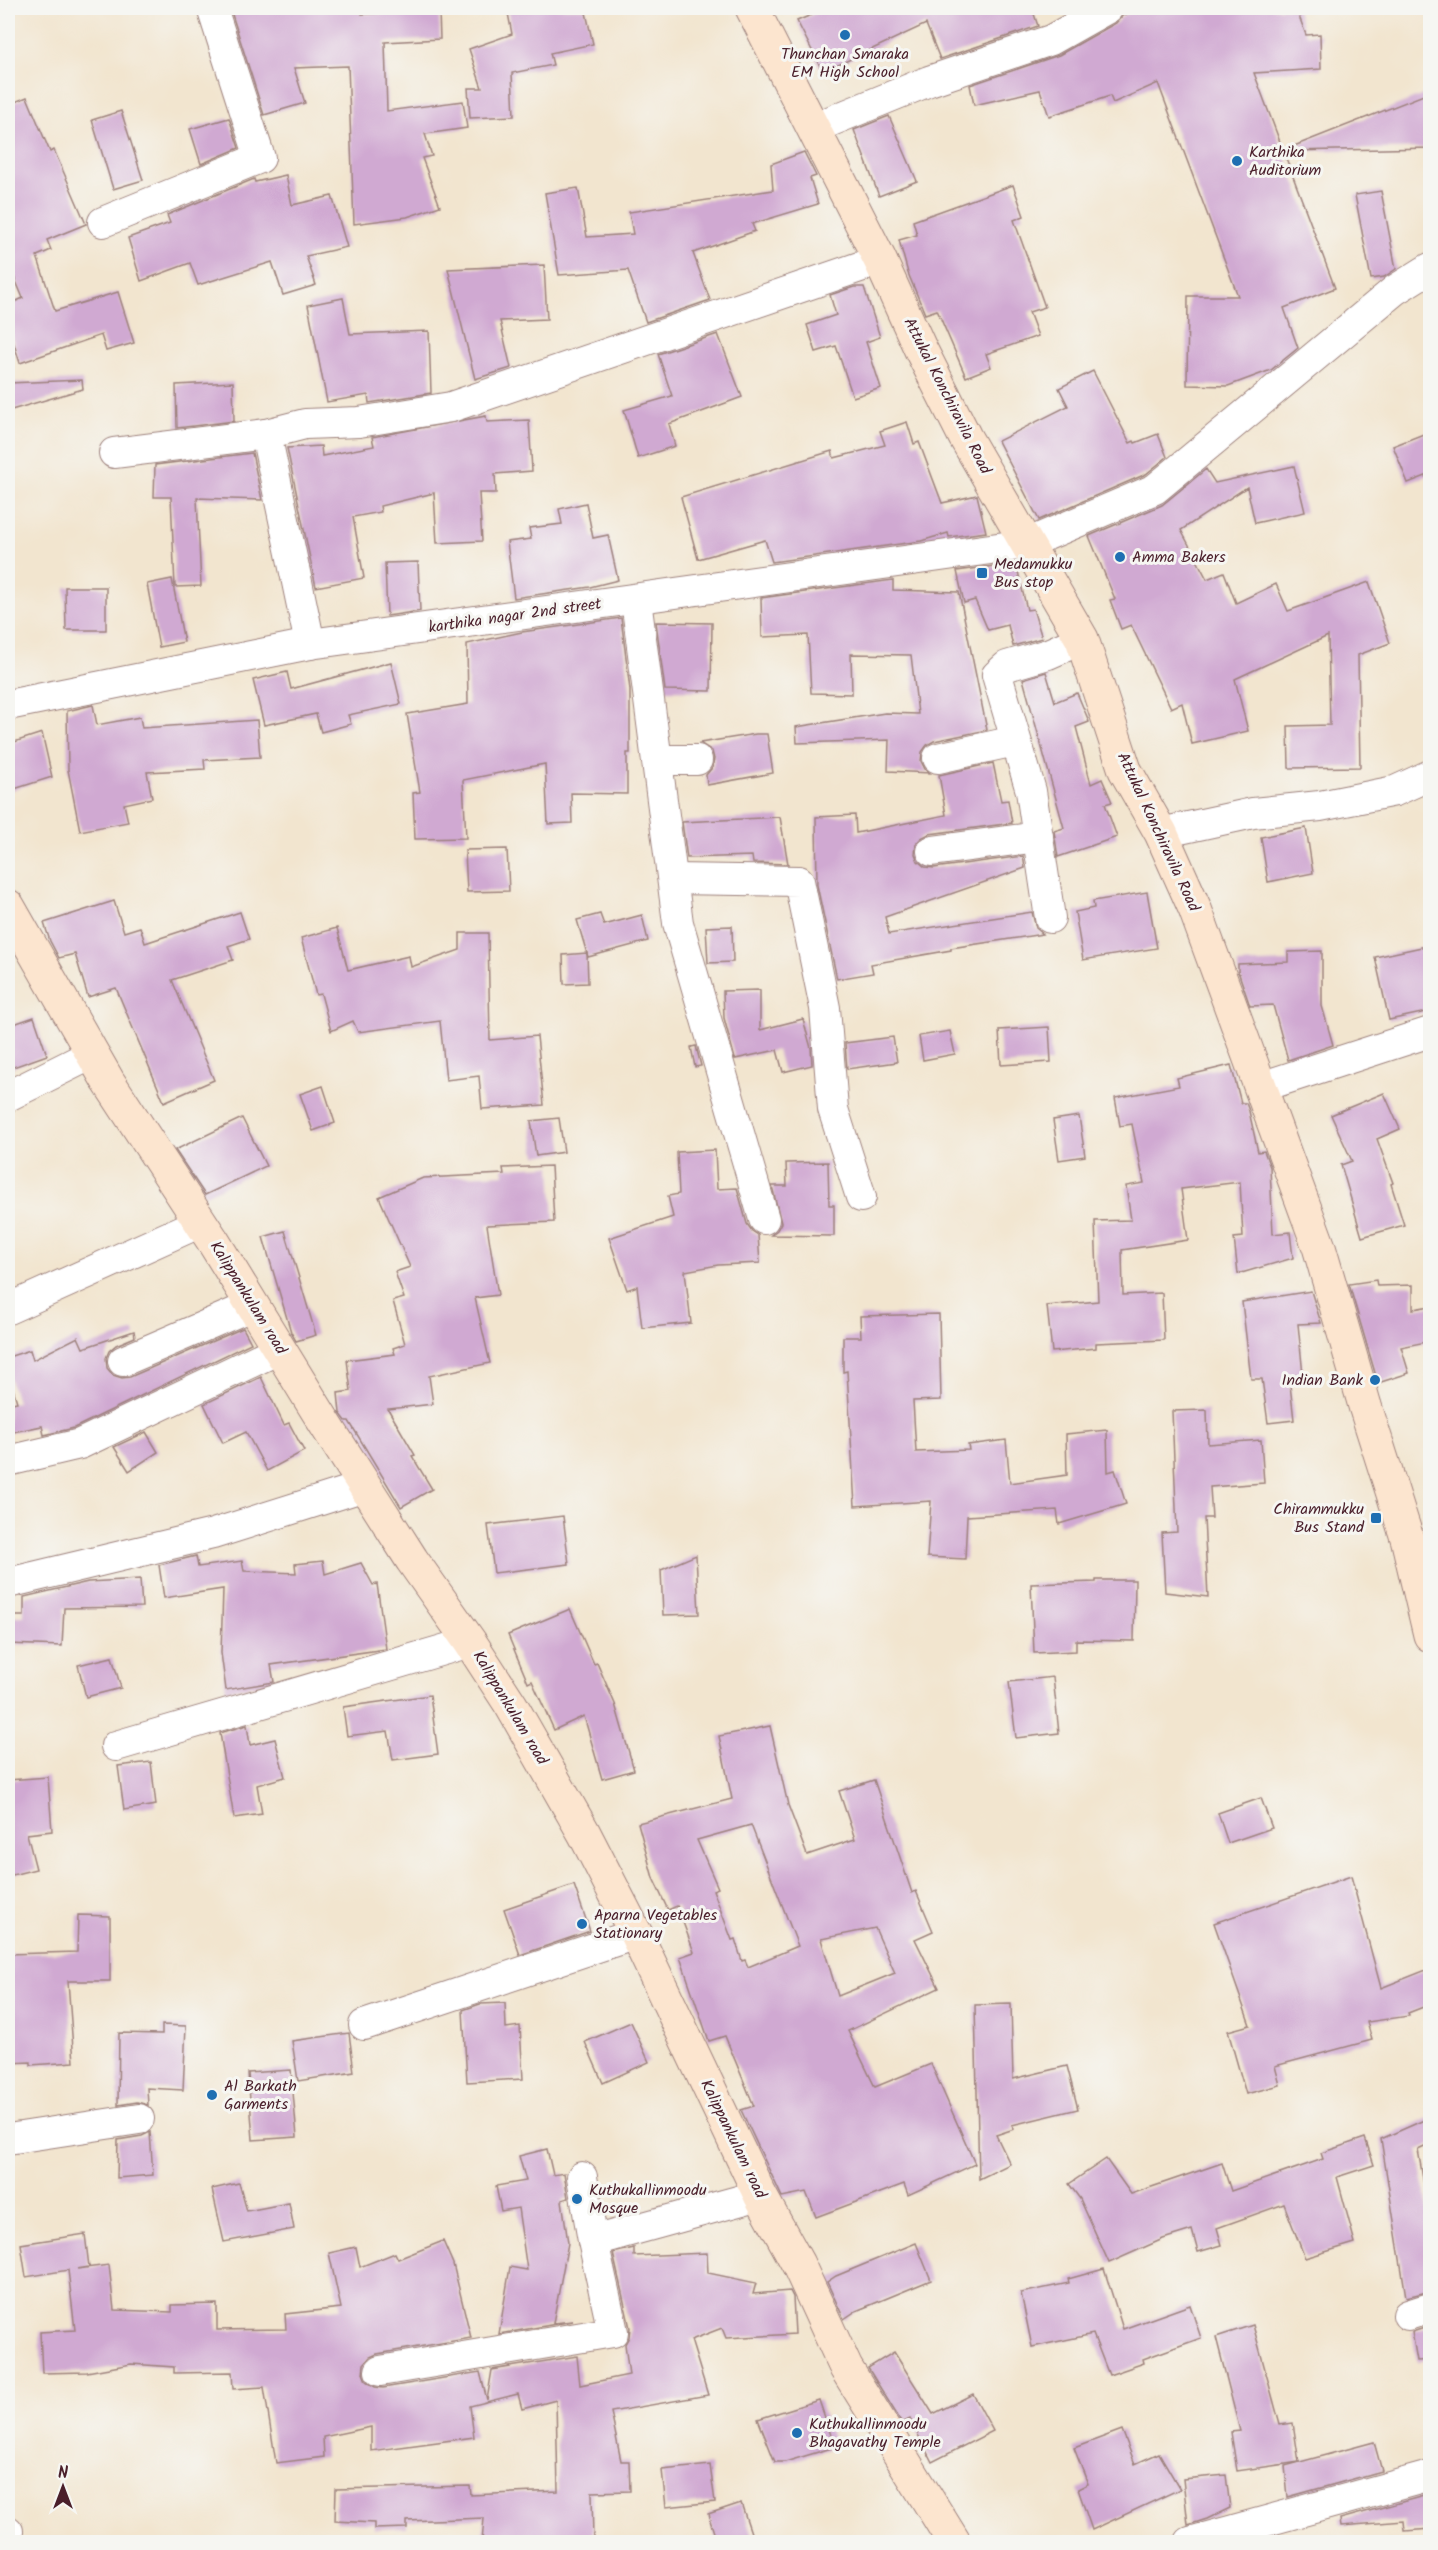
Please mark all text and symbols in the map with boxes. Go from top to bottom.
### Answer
marker: Thunchan Smaraka EM High School [838,28,852,42]
place label: Thunchan Smaraka EM High School [781,42,909,85]
place label: Karthika Auditorium [1249,140,1321,183]
marker: Karthika Auditorium [1230,154,1244,168]
street label: Attukal Konchiravila Road [897,313,998,480]
place label: Amma Bakers [1132,545,1226,570]
marker: Amma Bakers [1113,550,1127,564]
place label: Medamukku Bus stop [994,552,1073,595]
marker: Medamukku Bus stop [975,566,989,580]
street label: karthika nagar 2nd street [427,591,604,641]
street label: Attukal Konchiravila Road [1110,748,1206,917]
street label: Kalippankulam road [203,1236,294,1361]
place label: Indian Bank [1282,1368,1363,1393]
marker: Indian Bank [1368,1373,1382,1387]
place label: Chirammukku Bus Stand [1273,1497,1365,1540]
marker: Chirammukku Bus Stand [1369,1511,1383,1525]
street label: Kalippankulam road [466,1646,555,1771]
place label: Aparna Vegetables Stationary [594,1903,717,1946]
marker: Aparna Vegetables Stationary [575,1917,589,1931]
place label: Al Barkath Garments [224,2074,297,2117]
street label: Kalippankulam road [693,2075,773,2204]
marker: Al Barkath Garments [205,2088,219,2102]
place label: Kuthukallinmoodu Mosque [589,2178,707,2221]
marker: Kuthukallinmoodu Mosque [570,2192,584,2206]
place label: Kuthukallinmoodu Bhagavathy Temple [809,2412,941,2455]
marker: Kuthukallinmoodu Bhagavathy Temple [790,2426,804,2440]
north arrow [33,2457,93,2517]
text: N [58,2461,68,2486]

